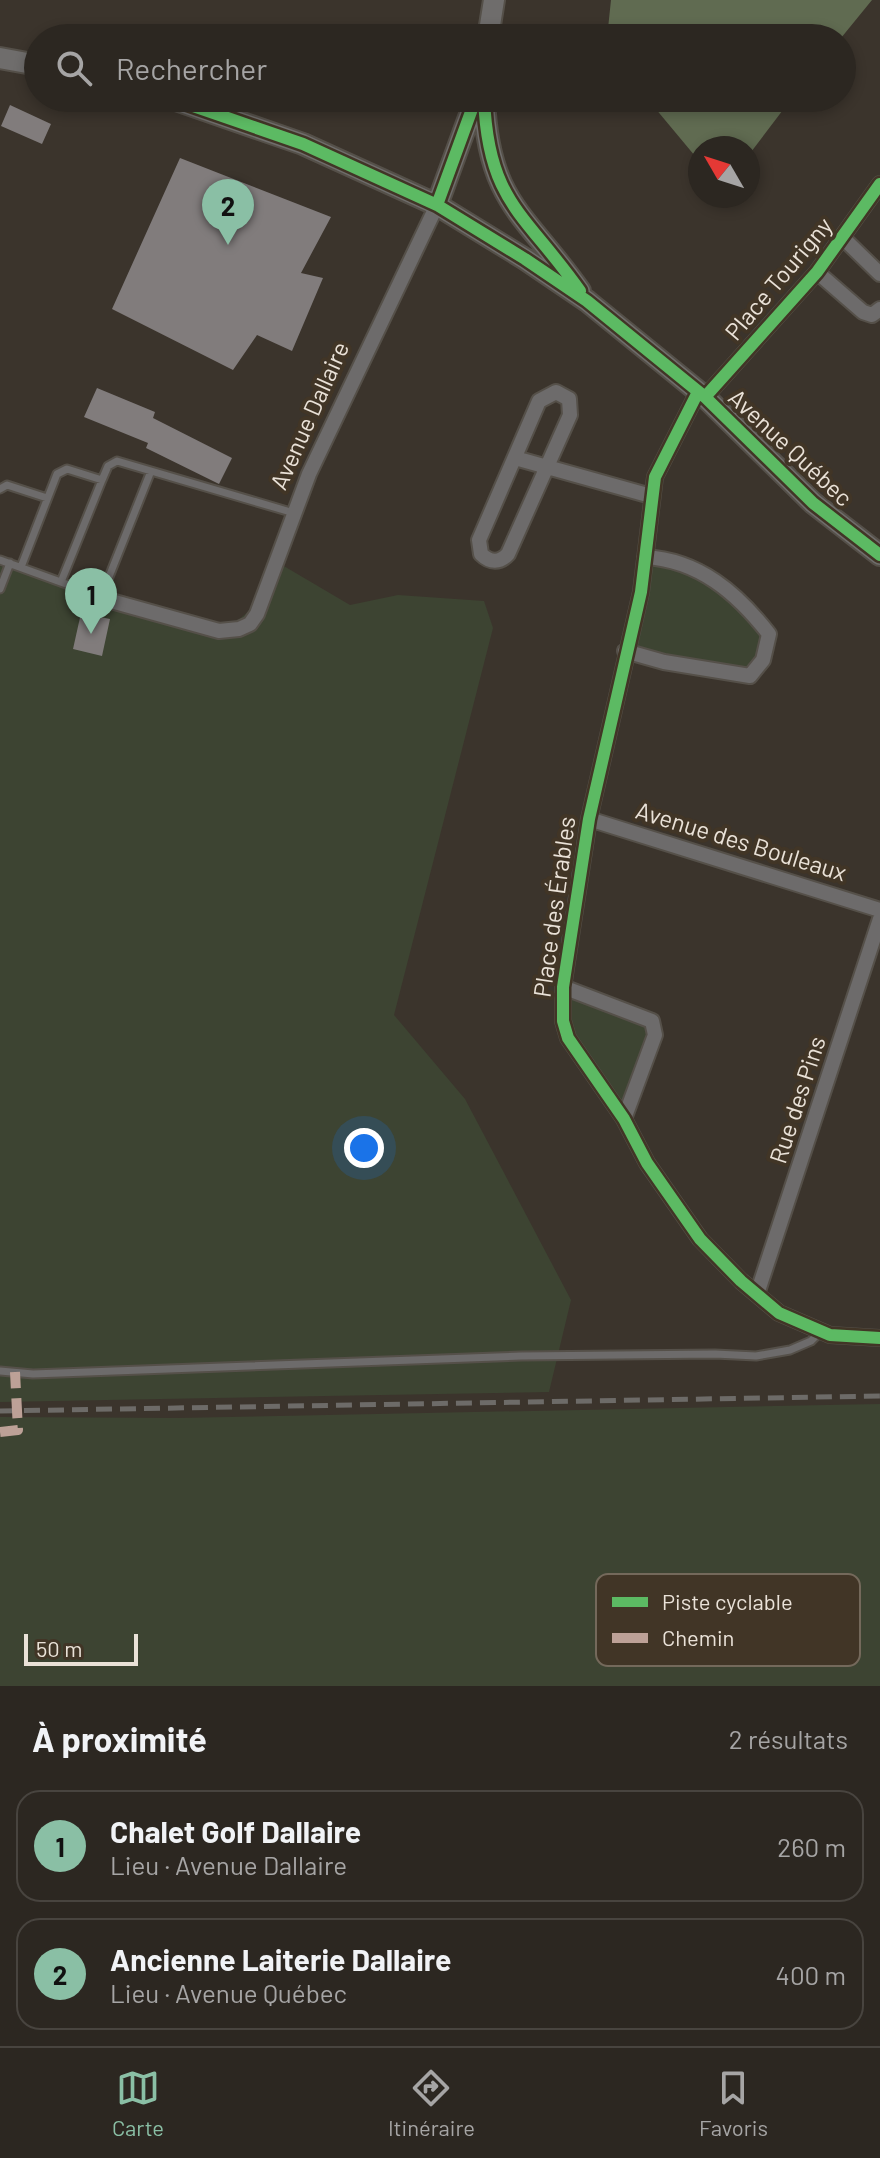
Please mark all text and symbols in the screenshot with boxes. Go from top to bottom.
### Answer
search box [24,24,856,112]
icon: search [52,46,96,90]
text: Rechercher [116,50,267,86]
north arrow [688,136,760,208]
pin: 2 [202,179,254,245]
street label: Place Tourigny [718,211,838,345]
street label: Avenue Dallaire [263,337,354,494]
street label: Avenue Québec [723,382,859,512]
pin: 1 [65,568,117,634]
street label: Avenue des Bouleaux [633,795,850,886]
street label: Place des Érables [526,815,581,999]
street label: Rue des Pins [762,1032,831,1167]
your location [344,1128,384,1168]
legend [596,1574,860,1666]
text: Piste cyclable [662,1588,793,1614]
text: Chemin [662,1624,734,1650]
scale bar [24,1630,138,1666]
text: 50 m [36,1635,82,1661]
text: À proximité [32,1718,207,1759]
text: 2 résultats [729,1723,848,1754]
text: Chalet Golf Dallaire [110,1813,361,1849]
text: 1 [55,1831,65,1862]
text: 260 m [777,1831,846,1862]
text: Lieu · Avenue Dallaire [110,1849,347,1880]
text: Ancienne Laiterie Dallaire [110,1941,451,1977]
text: 2 [53,1959,67,1990]
text: 400 m [776,1959,846,1990]
text: Lieu · Avenue Québec [110,1977,347,2008]
tab: Carte [112,2066,164,2140]
tab: Itinéraire [388,2066,475,2140]
tab: Favoris [699,2066,768,2140]

